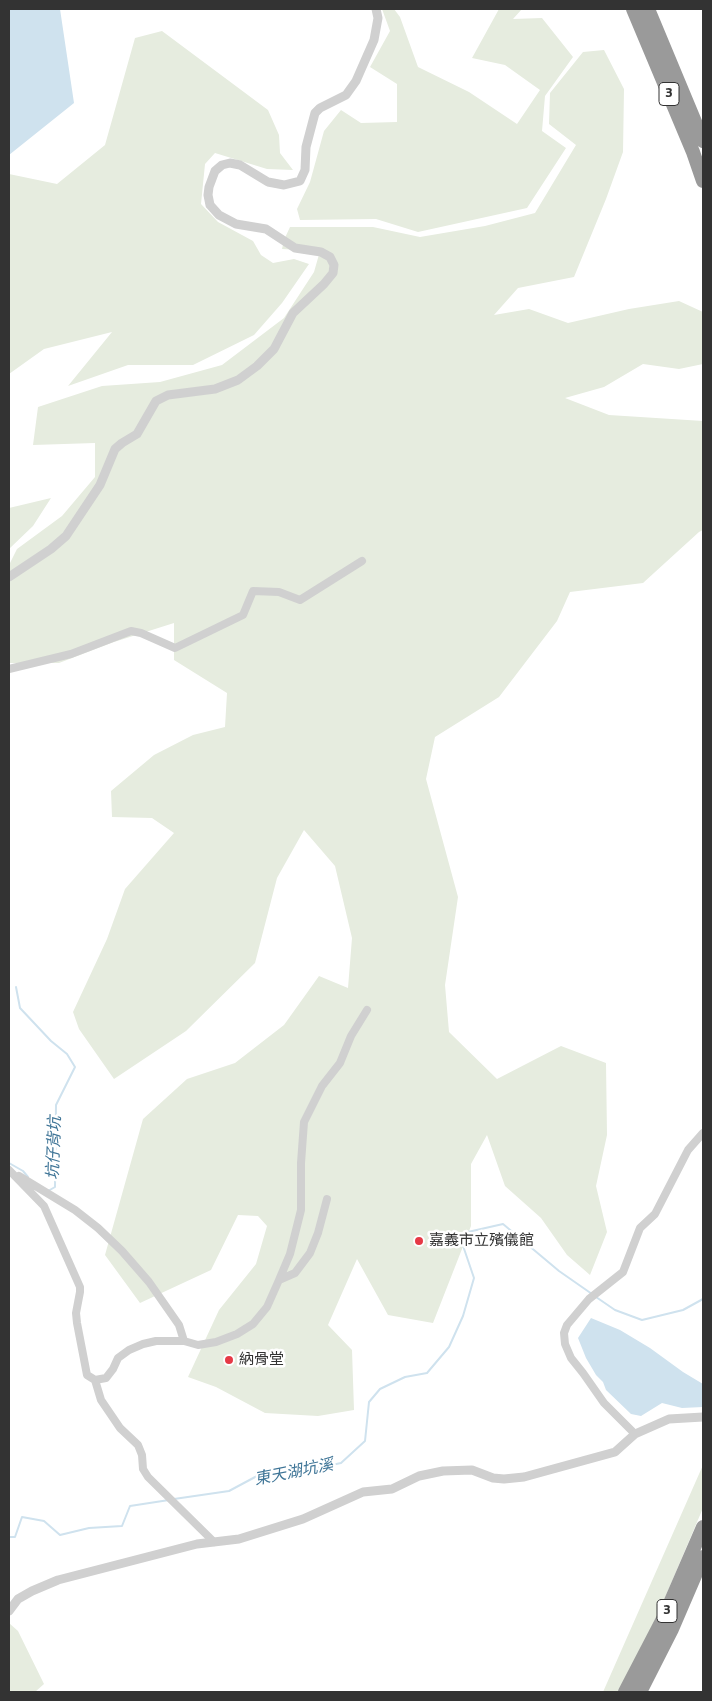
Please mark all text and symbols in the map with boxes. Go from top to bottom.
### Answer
road number: 3 [659,82,679,106]
water label: 坑仔背坑 [44,1116,66,1180]
place label: 嘉義市立殯儀館 [429,1232,534,1250]
marker: 嘉義市立殯儀館 [413,1235,425,1247]
place label: 納骨堂 [239,1351,284,1369]
marker: 納骨堂 [223,1354,235,1366]
water label: 東天湖坑溪 [253,1456,335,1490]
road number: 3 [657,1600,677,1622]

